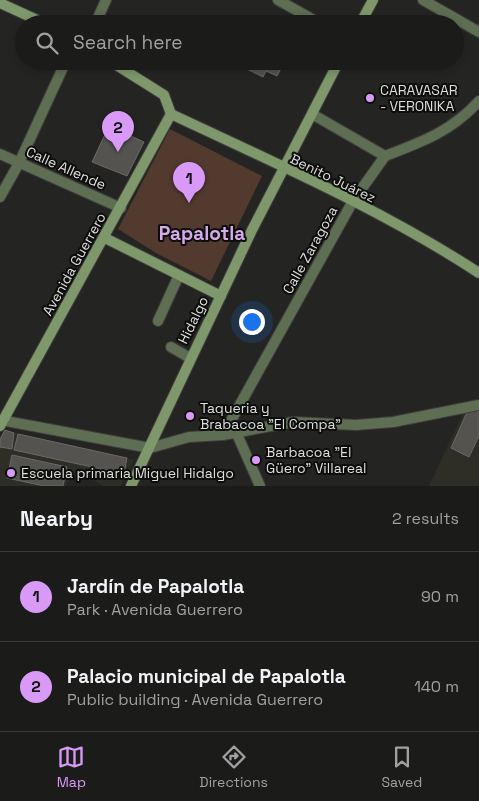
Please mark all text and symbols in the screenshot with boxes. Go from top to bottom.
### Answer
search box [15,15,464,70]
icon: search [33,29,61,57]
text: Search here [73,30,183,55]
place label: CARAVASAR - VERONIKA [380,81,458,115]
marker: CARAVASAR - VERONIKA [364,92,376,104]
pin: 2 [102,111,134,152]
street label: Calle Allende [23,142,109,194]
street label: Benito Juárez [287,150,379,206]
pin: 1 [173,162,205,203]
street label: Calle Zaragoza [278,203,342,297]
street label: Avenida Guerrero [38,209,110,319]
district label: Papalotla [159,221,245,246]
street label: Hidalgo [174,293,212,347]
your location [239,309,265,335]
place label: Taqueria y Brabacoa "El Compa" [200,399,341,433]
marker: Taqueria y Brabacoa "El Compa" [184,410,196,422]
place label: Barbacoa "El Güero" Villareal [266,443,366,477]
marker: Barbacoa "El Güero" Villareal [250,454,262,466]
place label: Escuela primaria Miguel Hidalgo [21,464,234,482]
marker: Escuela primaria Miguel Hidalgo [5,467,17,479]
text: Nearby [20,505,93,532]
text: 2 results [392,508,459,529]
text: Jardín de Papalotla [67,574,244,599]
text: 1 [32,586,40,607]
text: 90 m [421,586,459,607]
text: Park · Avenida Guerrero [67,599,243,620]
text: Palacio municipal de Papalotla [67,664,346,689]
text: 2 [31,676,41,697]
text: 140 m [414,676,459,697]
text: Public building · Avenida Guerrero [67,689,323,710]
tab: Map [57,743,86,791]
tab: Directions [199,743,268,791]
tab: Saved [381,743,422,791]

